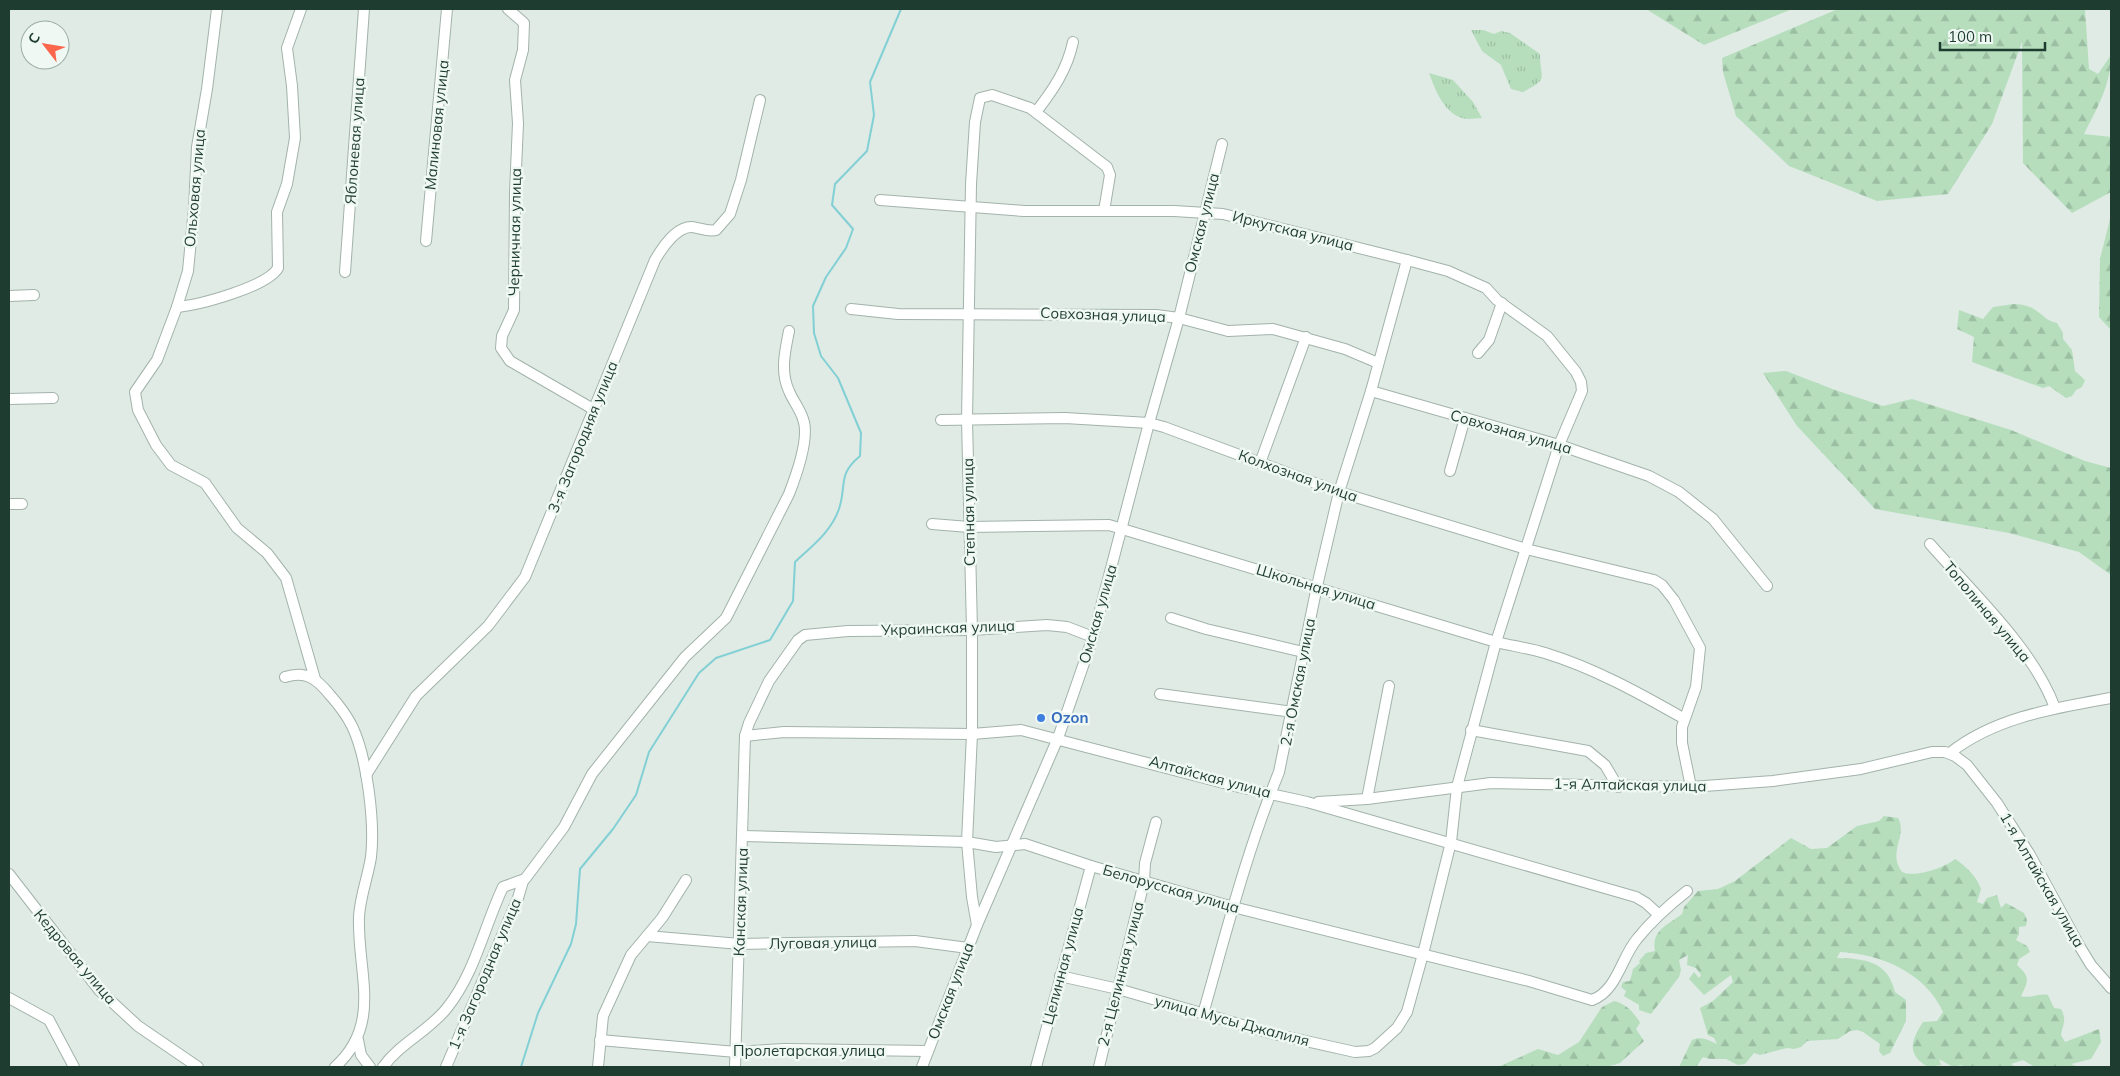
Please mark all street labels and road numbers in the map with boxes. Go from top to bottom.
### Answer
street label: Малиновая улица [420,59,453,191]
street label: Яблоневая улица [341,77,368,205]
street label: Ольховая улица [180,128,209,248]
street label: Черничная улица [504,168,525,296]
street label: Омская улица [1180,171,1223,275]
street label: Иркутская улица [1231,206,1356,255]
street label: Совхозная улица [1040,303,1166,326]
street label: 3-я Загородняя улица [543,358,622,515]
street label: Совхозная улица [1448,405,1574,458]
street label: Колхозная улица [1236,445,1360,506]
street label: Степная улица [958,458,979,566]
street label: Тополиная улица [1940,557,2035,666]
street label: Школьная улица [1254,559,1378,614]
street label: Омская улица [1074,562,1121,666]
street label: Украинская улица [880,616,1015,639]
street label: 2-я Омская улица [1276,616,1319,747]
street label: Алтайская улица [1147,751,1273,802]
street label: 1-я Алтайская улица [1553,774,1707,795]
street label: 1-я Алтайская улица [1996,809,2089,951]
street label: Канская улица [729,847,752,957]
street label: Белорусская улица [1101,860,1242,917]
street label: 1-я Загородная улица [444,895,525,1052]
street label: 2-я Целинная улица [1093,899,1148,1048]
street label: Кедровая улица [30,905,121,1008]
street label: Целинная улица [1038,905,1087,1027]
street label: Луговая улица [769,932,877,953]
street label: Омская улица [923,940,978,1042]
street label: улица Мусы Джалиля [1153,991,1312,1050]
street label: Пролетарская улица [733,1041,885,1060]

